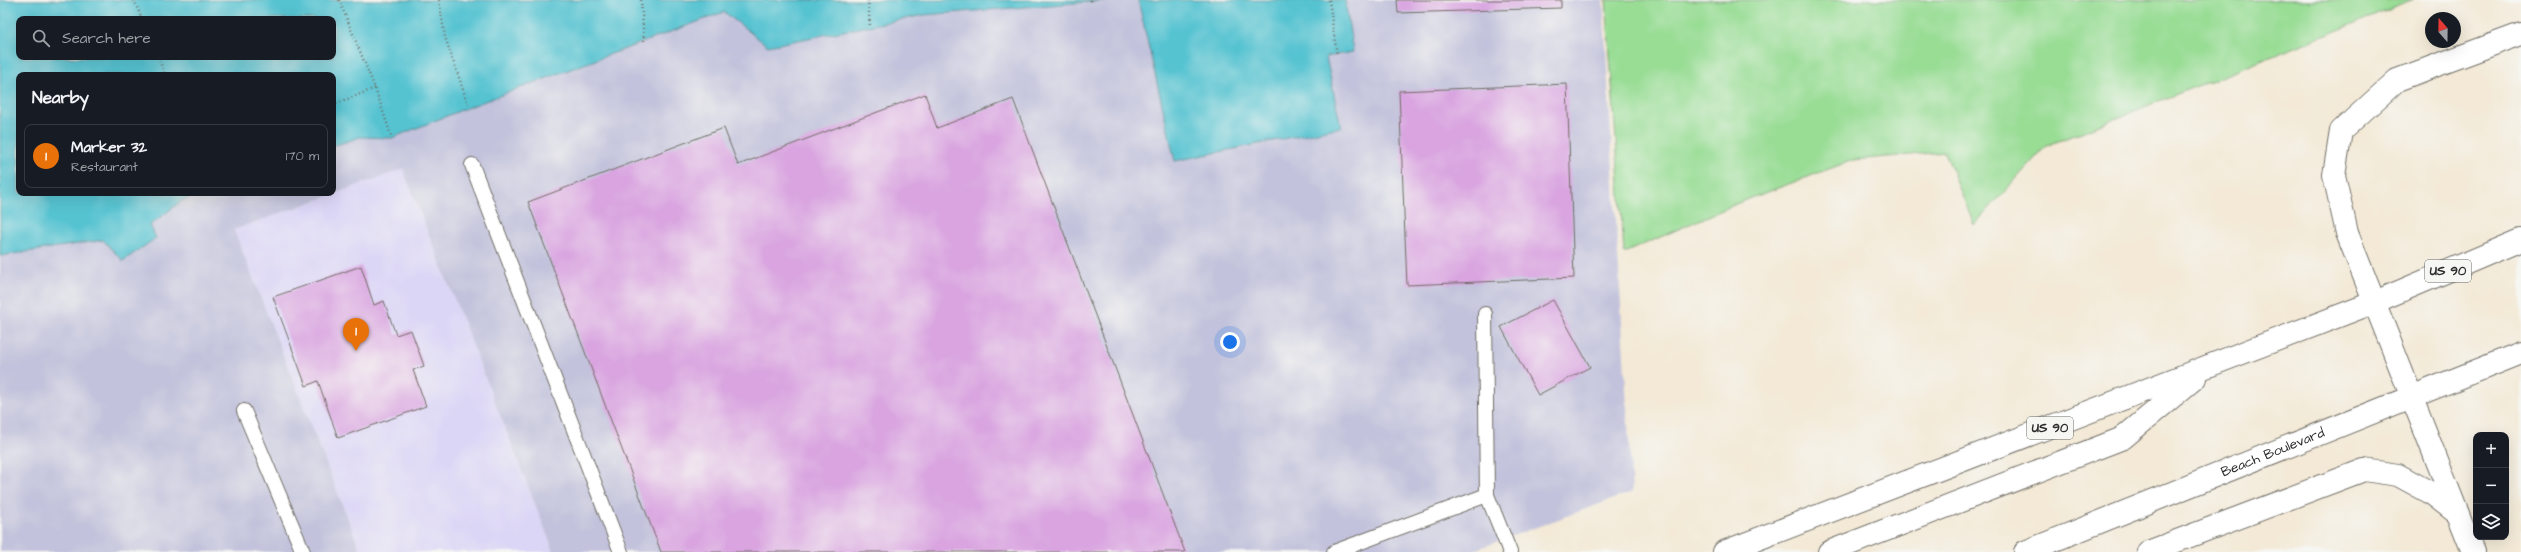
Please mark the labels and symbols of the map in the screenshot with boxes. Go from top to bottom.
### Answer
north arrow [2425,12,2461,48]
road number: US 90 [2425,260,2471,282]
pin: 1 [343,318,369,351]
your location [1220,332,1240,352]
road number: US 90 [2027,417,2073,439]
street label: Beach Boulevard [2218,423,2328,482]

